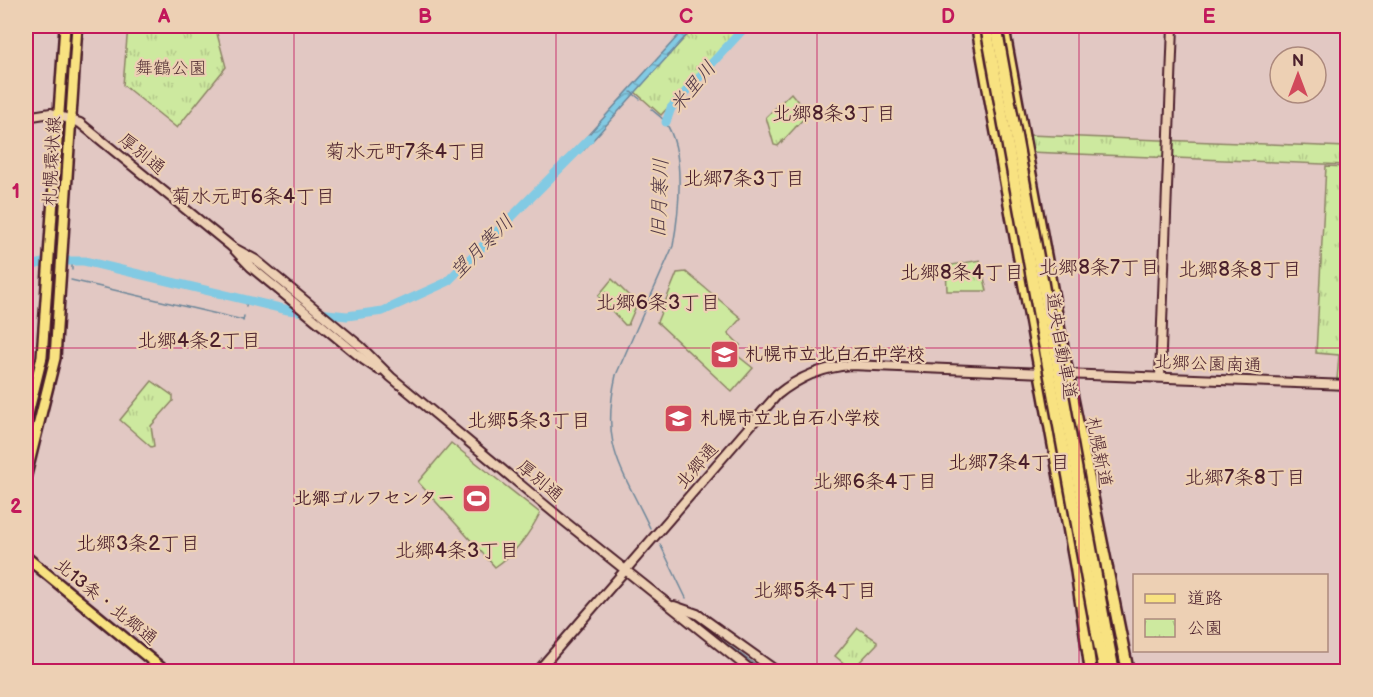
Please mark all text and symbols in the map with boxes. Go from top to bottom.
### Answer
text: A [157,5,171,29]
text: B [418,5,432,29]
text: C [679,5,693,29]
text: D [941,5,955,29]
text: E [1203,5,1216,29]
north arrow [1268,45,1328,105]
text: N [1292,52,1304,71]
water label: 米里川 [665,56,721,118]
park label: 舞鶴公園 [135,58,207,79]
district label: 北郷8条3丁目 [772,102,896,126]
street label: 札幌環状線 [39,116,65,206]
street label: 厚別通 [114,129,170,179]
district label: 菊水元町7条4丁目 [325,140,487,164]
water label: 旧月寒川 [647,158,673,238]
district label: 北郷7条3丁目 [683,167,805,191]
text: 1 [12,180,20,204]
district label: 菊水元町6条4丁目 [171,185,335,209]
water label: 望月寒川 [445,210,519,284]
district label: 北郷8条7丁目 [1038,256,1160,280]
district label: 北郷8条8丁目 [1178,258,1302,282]
district label: 北郷8条4丁目 [900,261,1024,285]
district label: 北郷6条3丁目 [596,291,720,315]
street label: 道央自動車道 [1041,291,1081,401]
district label: 北郷4条2丁目 [137,329,261,353]
school or university icon: 札幌市立北白石中学校 [708,338,740,370]
place label: 札幌市立北白石中学校 [745,344,925,365]
street label: 北郷公園南通 [1154,352,1262,376]
school or university icon: 札幌市立北白石小学校 [663,402,695,434]
place label: 札幌市立北白石小学校 [700,408,880,429]
district label: 北郷5条3丁目 [467,409,591,433]
street label: 札幌新道 [1082,415,1116,489]
street label: 北郷通 [671,439,723,493]
district label: 北郷7条4丁目 [948,451,1070,475]
street label: 厚別通 [513,456,567,506]
district label: 北郷7条8丁目 [1184,466,1306,490]
district label: 北郷6条4丁目 [813,470,937,494]
sports icon: 北郷ゴルフセンター [460,482,492,514]
place label: 北郷ゴルフセンター [294,488,455,509]
text: 2 [10,495,22,519]
district label: 北郷3条2丁目 [76,532,200,556]
district label: 北郷4条3丁目 [395,539,519,563]
street label: 北13条・北郷通 [50,554,162,650]
legend [1133,574,1328,652]
district label: 北郷5条4丁目 [753,579,877,603]
text: 道路 [1187,588,1223,609]
text: 公園 [1187,618,1223,639]

